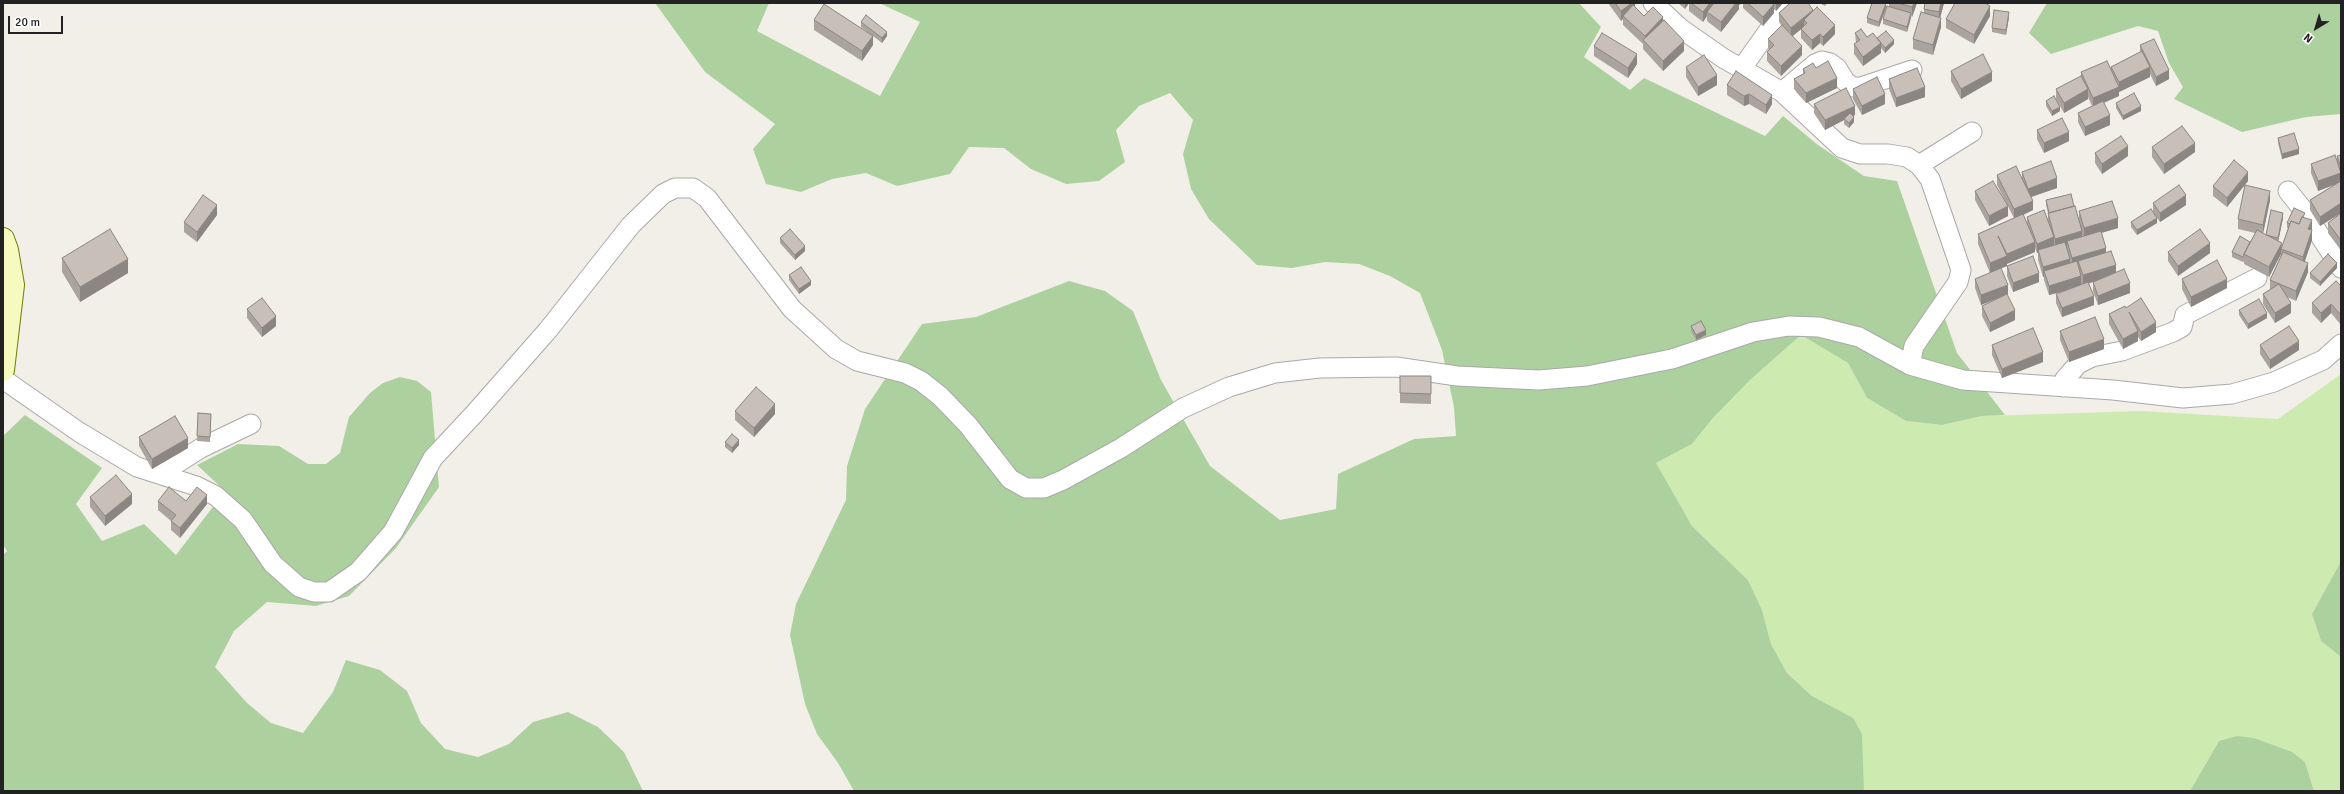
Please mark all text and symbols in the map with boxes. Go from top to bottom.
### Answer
scale bar [10,8,65,34]
north arrow [2296,8,2336,48]
text: 20 m [15,15,40,30]
text: N [2301,30,2315,45]

